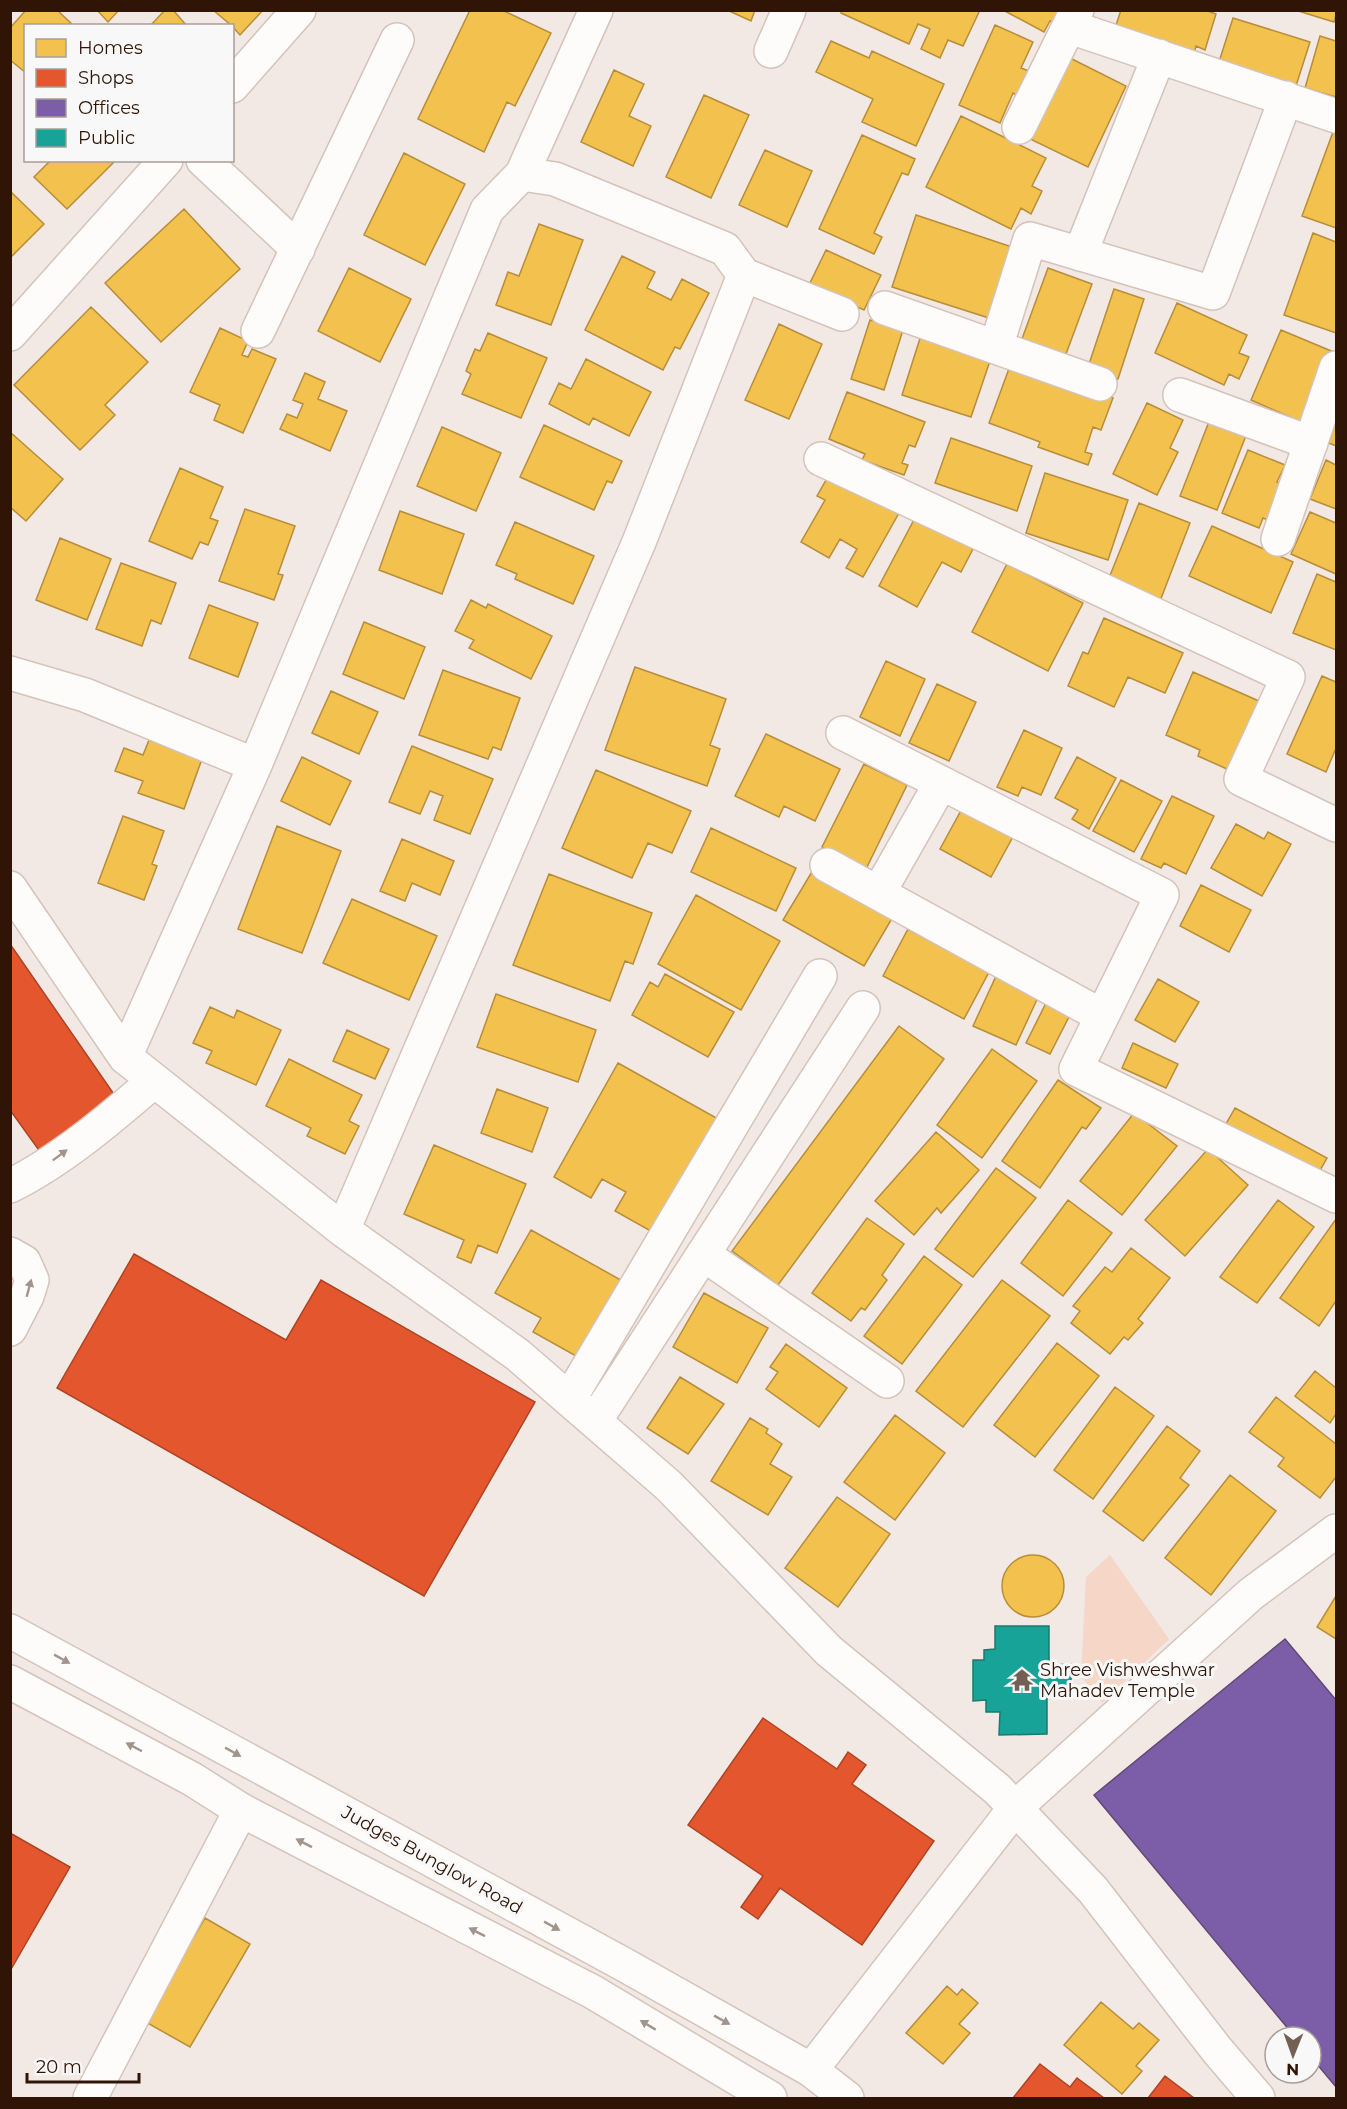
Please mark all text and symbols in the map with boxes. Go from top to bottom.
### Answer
legend [24,24,234,162]
text: Homes [78,37,143,59]
text: Shops [78,67,134,89]
text: Offices [78,97,140,119]
text: Public [78,127,135,149]
one-way arrow [51,1149,67,1161]
one-way arrow [24,1279,34,1297]
one-way arrow [54,1654,71,1664]
place label: Shree Vishweshwar Mahadev Temple [1040,1659,1215,1702]
temple icon: Shree Vishweshwar Mahadev Temple [1009,1667,1035,1693]
one-way arrow [125,1743,142,1752]
one-way arrow [225,1747,242,1757]
street label: Judges Bunglow Road [337,1801,526,1919]
one-way arrow [295,1838,312,1847]
one-way arrow [544,1921,561,1931]
one-way arrow [468,1927,485,1937]
one-way arrow [714,2015,731,2025]
one-way arrow [639,2020,656,2030]
north arrow [1263,2025,1323,2085]
scale bar [27,2046,140,2084]
text: 20 m [36,2056,82,2078]
text: N [1286,2060,1299,2079]

